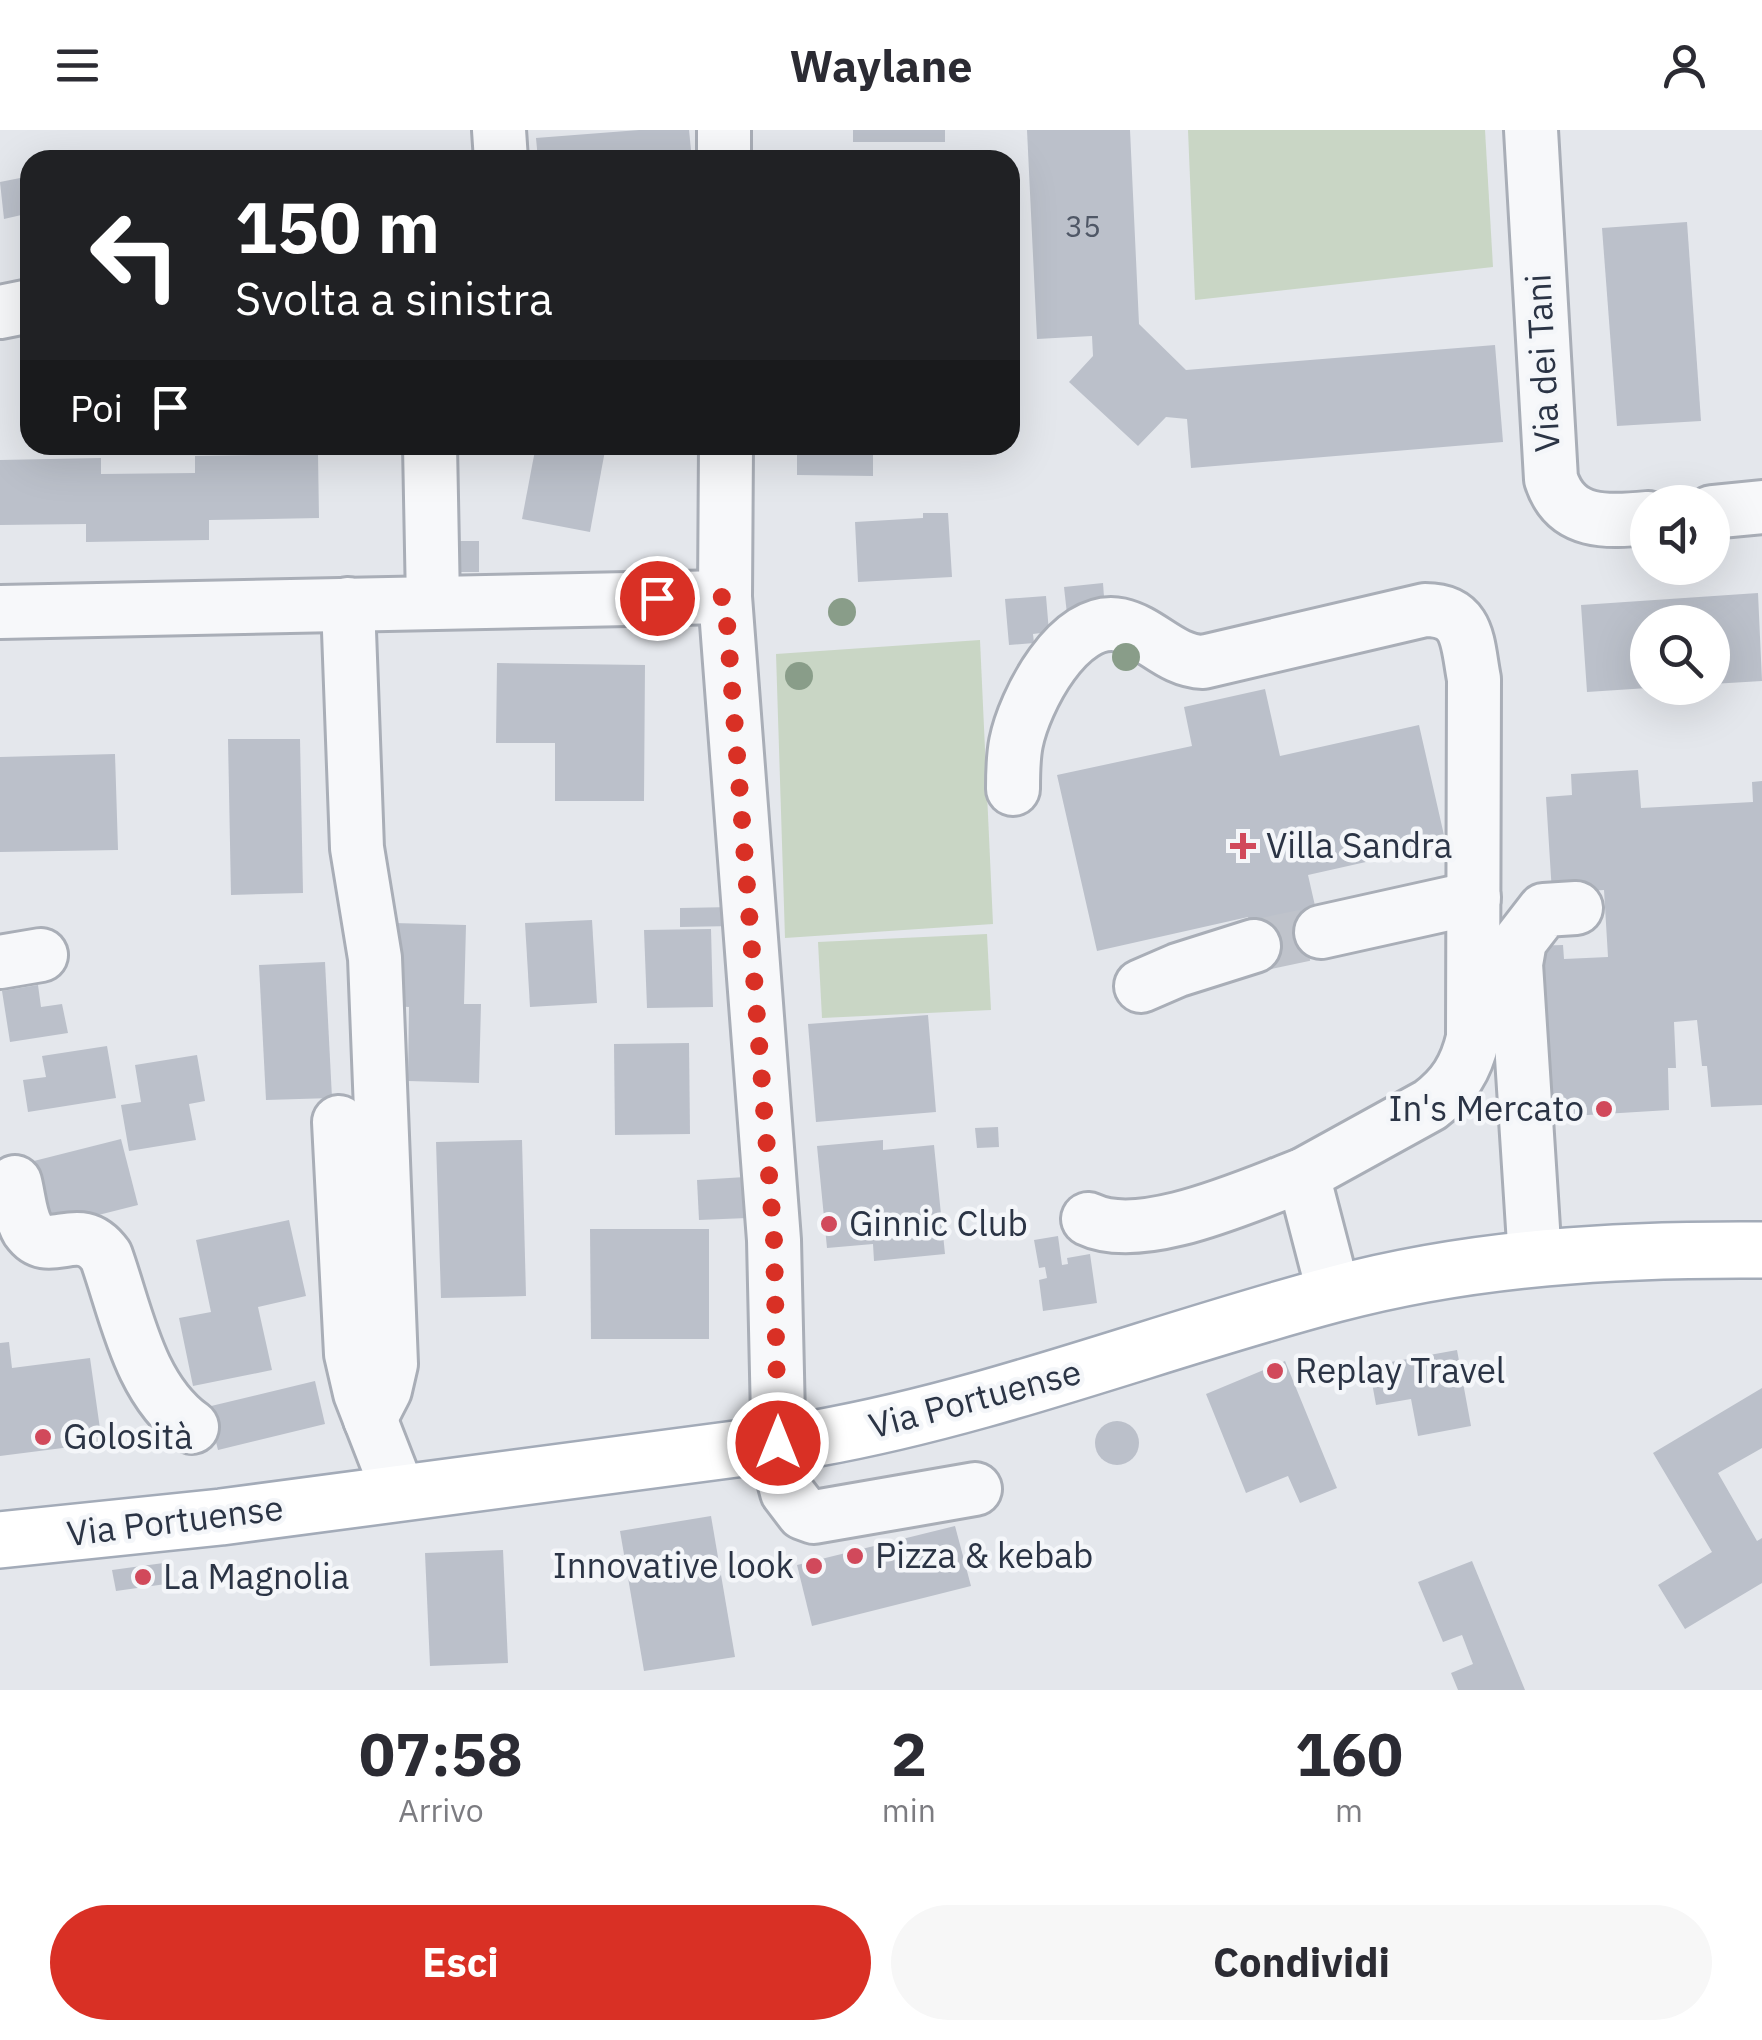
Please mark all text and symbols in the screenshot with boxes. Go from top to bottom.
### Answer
text: Waylane [789,36,973,94]
icon: menu [50,38,105,93]
icon: person [1657,38,1712,93]
text: 150 m [235,181,440,272]
icon: left [70,190,200,320]
house number: 35 [1065,206,1101,245]
text: Svolta a sinistra [235,269,553,327]
street label: Via dei Tani [1514,273,1570,453]
icon: arrive [143,380,198,435]
text: Poi [70,383,123,432]
map controls [1630,485,1730,705]
button: sound [1630,485,1730,585]
pin [615,556,700,641]
icon: arrive [630,571,685,626]
button: search [1630,605,1730,705]
place label: Villa Sandra [1266,822,1452,868]
marker: Villa Sandra [1230,833,1256,859]
place label: In's Mercato [1389,1085,1584,1131]
marker: In's Mercato [1593,1098,1615,1120]
place label: Ginnic Club [849,1200,1028,1246]
marker: Ginnic Club [818,1213,840,1235]
place label: Replay Travel [1295,1347,1505,1393]
street label: Via Portuense [864,1348,1086,1448]
marker: Replay Travel [1264,1360,1286,1382]
position arrow [726,1391,830,1495]
place label: Golosità [63,1413,193,1459]
marker: Golosità [32,1426,54,1448]
street label: Via Portuense [64,1484,286,1556]
place label: Pizza & kebab [875,1532,1093,1578]
place label: Innovative look [553,1542,794,1588]
marker: Pizza & kebab [844,1545,866,1567]
place label: La Magnolia [163,1553,349,1599]
marker: Innovative look [803,1555,825,1577]
marker: La Magnolia [132,1566,154,1588]
text: 07:58 [359,1714,523,1793]
text: 2 [891,1714,927,1793]
text: 160 [1295,1714,1403,1793]
text: Arrivo [398,1789,484,1831]
text: min [882,1789,936,1831]
text: m [1335,1789,1363,1831]
button: Esci [50,1905,871,2020]
button: Condividi [891,1905,1712,2020]

